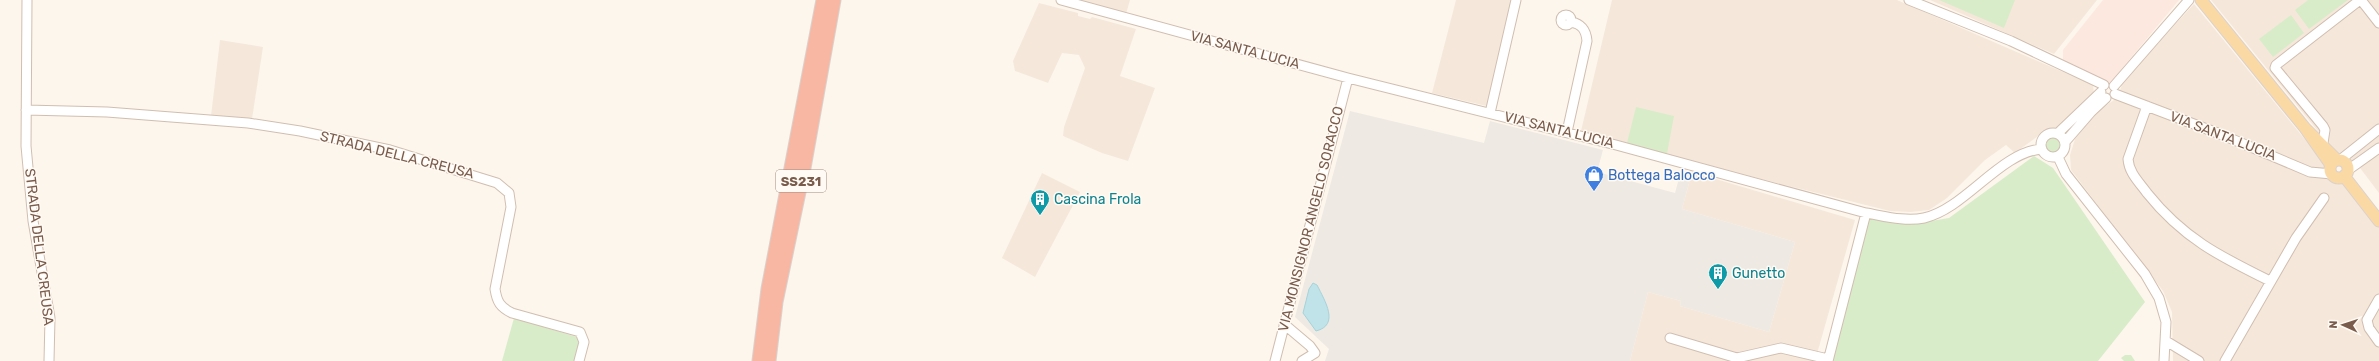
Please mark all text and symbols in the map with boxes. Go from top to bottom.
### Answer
street label: VIA SANTA LUCIA [1188,27,1302,73]
street label: VIA MONSIGNOR ANGELO SORACCO [1275,105,1347,333]
street label: VIA SANTA LUCIA [1502,108,1616,152]
street label: VIA SANTA LUCIA [2167,108,2279,164]
street label: STRADA DELLA CREUSA [318,128,476,183]
shop icon: Bottega Balocco [1583,164,1605,192]
street label: STRADA DELLA CREUSA [21,167,57,327]
place label: Bottega Balocco [1608,167,1716,184]
road number: SS231 [776,170,826,192]
building icon: Cascina Frola [1029,188,1051,216]
place label: Cascina Frola [1054,191,1141,208]
building icon: Gunetto [1707,262,1729,290]
place label: Gunetto [1732,265,1785,282]
north arrow [2323,305,2363,345]
text: N [2327,320,2340,329]

